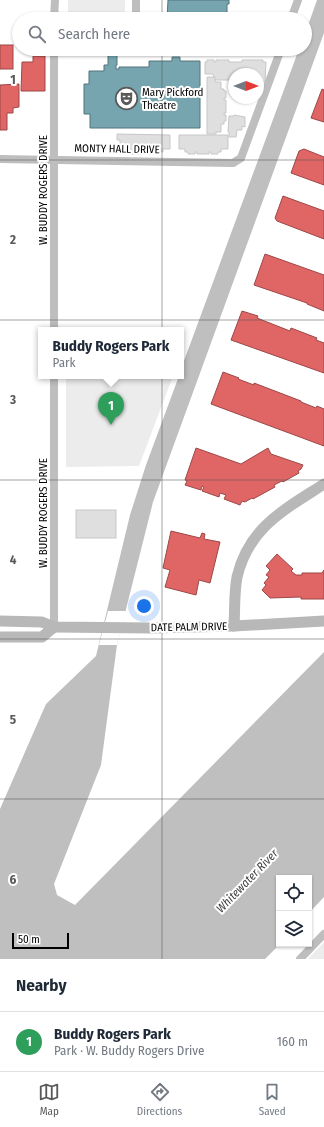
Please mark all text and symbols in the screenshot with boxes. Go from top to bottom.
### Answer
search box [12,12,312,56]
icon: search [26,23,48,45]
text: Search here [58,25,130,43]
north arrow [228,68,264,104]
text: 1 [10,72,16,87]
theatre icon: Mary Pickford Theatre [114,85,140,111]
place label: Mary Pickford Theatre [142,86,203,112]
street label: W. BUDDY ROGERS DRIVE [37,135,50,245]
street label: MONTY HALL DRIVE [74,142,160,156]
text: 2 [9,232,16,247]
popup [38,327,184,379]
text: Buddy Rogers Park [53,337,169,355]
text: Park [53,355,76,370]
text: 3 [9,392,16,407]
pin: 1 [98,392,124,425]
street label: W. BUDDY ROGERS DRIVE [37,458,50,568]
text: 4 [10,552,17,567]
your location [134,596,154,616]
street label: DATE PALM DRIVE [151,620,227,634]
text: 5 [10,712,16,727]
water label: Whitewater River [213,846,281,916]
text: 6 [10,872,17,887]
map controls [276,875,312,947]
button: locate [276,875,312,911]
button: layers [276,911,312,947]
scale bar [12,931,69,950]
text: 50 m [18,933,40,946]
text: Nearby [16,975,67,996]
text: Buddy Rogers Park [54,1025,171,1043]
text: 1 [26,1034,32,1049]
text: 160 m [277,1034,308,1049]
text: Park · W. Buddy Rogers Drive [54,1043,204,1058]
tab: Map [38,1081,60,1118]
tab: Directions [137,1081,182,1118]
tab: Saved [259,1081,286,1118]

